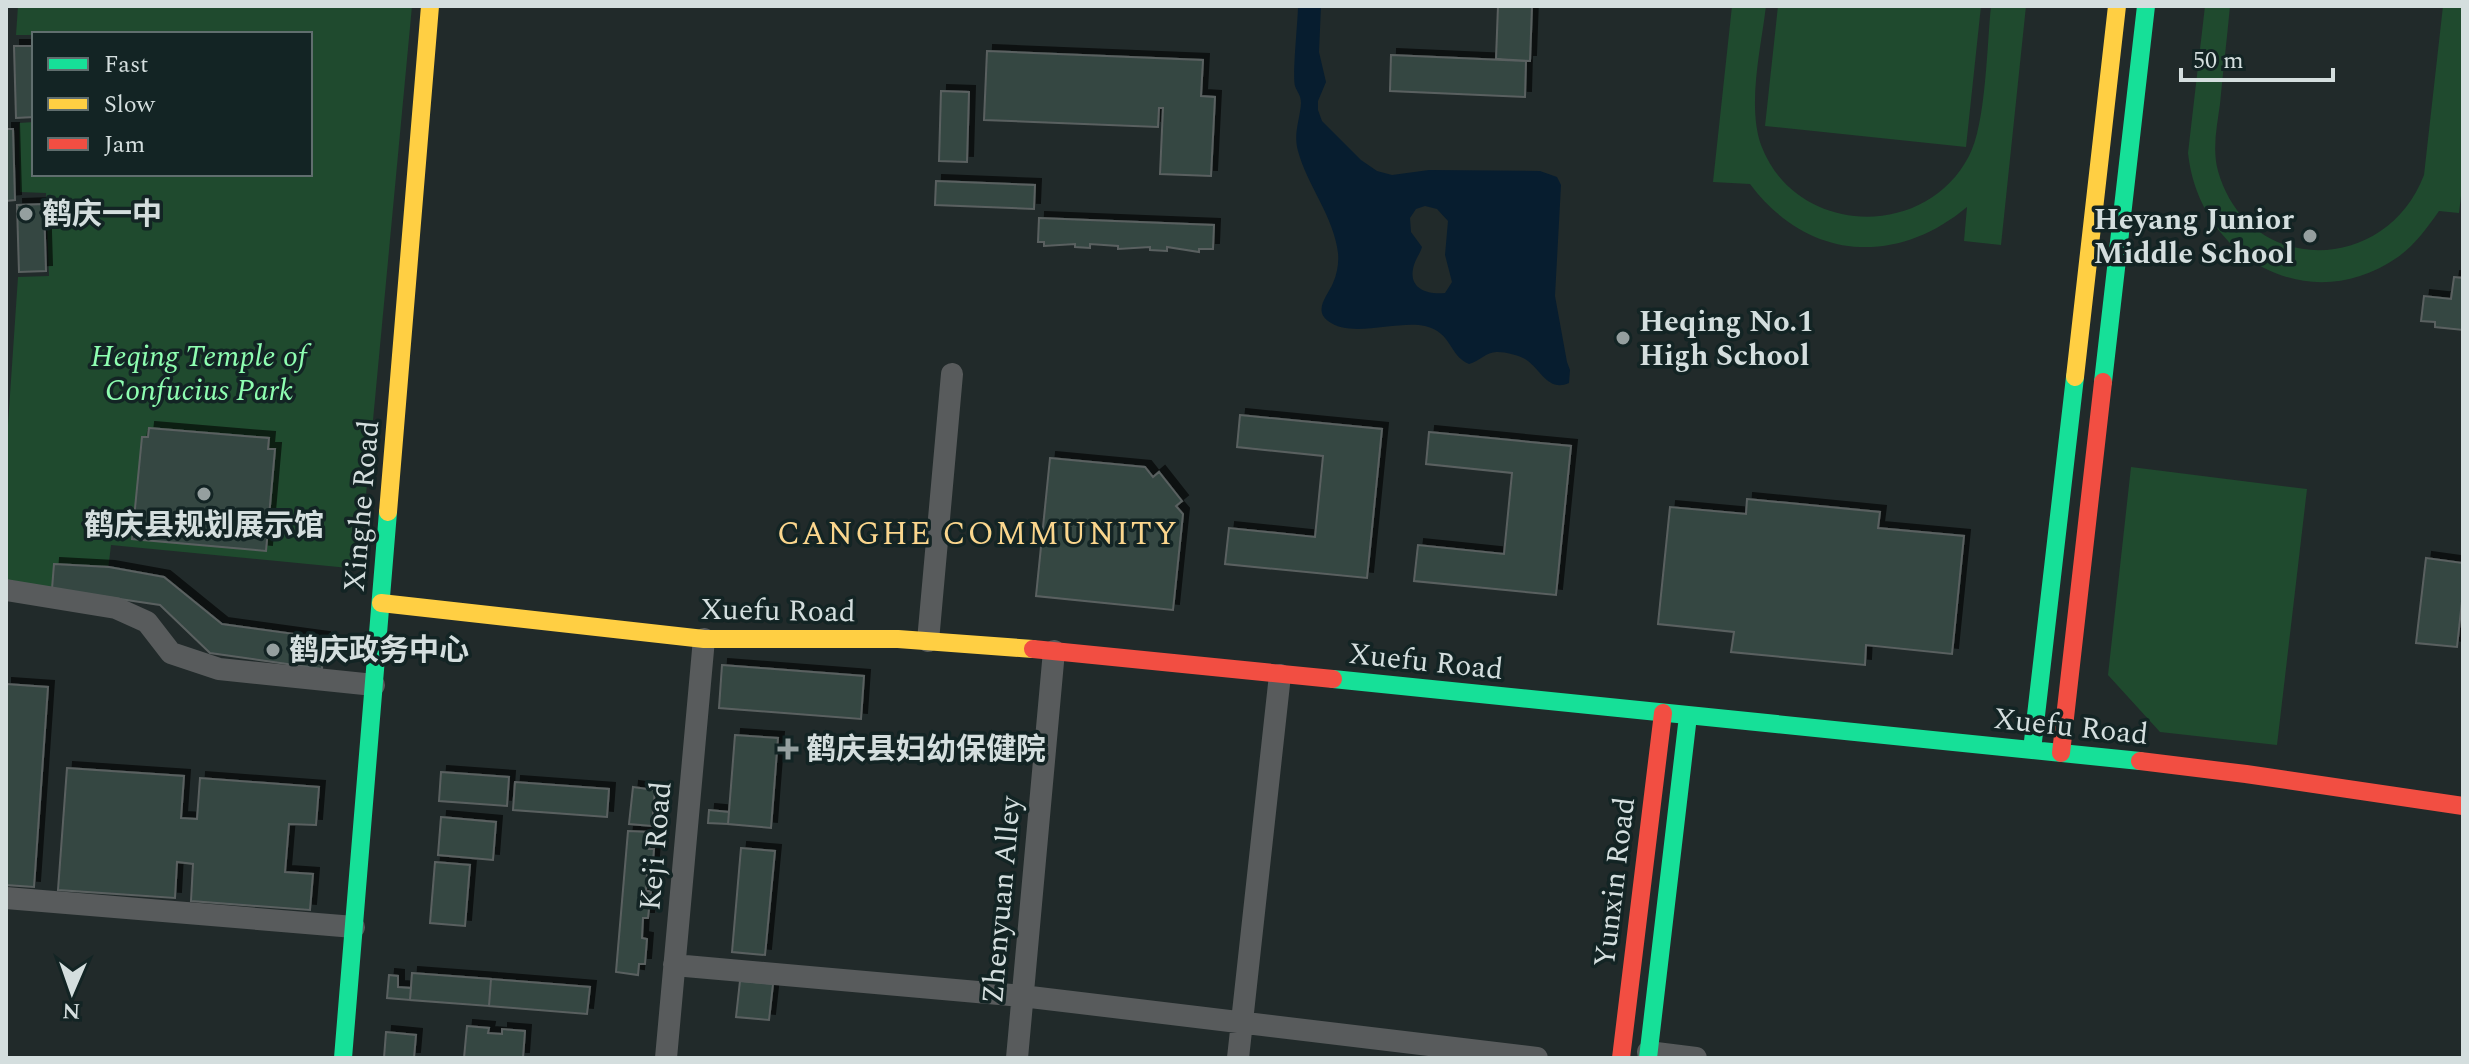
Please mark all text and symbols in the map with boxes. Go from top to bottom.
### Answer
legend [32,32,312,176]
scale bar [2181,32,2333,82]
text: 50 m [2193,43,2244,79]
text: Fast [104,47,149,83]
text: Slow [104,87,156,123]
text: Jam [104,127,145,163]
place label: 鹤庆一中 [42,192,162,238]
place label: Heyang Junior Middle School [2094,197,2294,277]
marker: 鹤庆一中 [17,205,35,223]
marker: Heyang Junior Middle School [2301,227,2319,245]
place label: Heqing No.1 High School [1639,299,1814,379]
marker: Heqing No.1 High School [1614,329,1632,347]
park label: Heqing Temple of Confucius Park [91,334,312,414]
street label: Xinghe Road [332,418,392,594]
marker: 鹤庆县规划展示馆 [195,485,213,503]
place label: 鹤庆县规划展示馆 [84,503,324,549]
district label: CANGHE COMMUNITY [777,510,1179,559]
street label: Xuefu Road [700,587,856,635]
place label: 鹤庆政务中心 [289,628,469,674]
street label: Xuefu Road [1346,631,1505,693]
marker: 鹤庆政务中心 [264,641,282,659]
street label: Xuefu Road [1991,696,2150,758]
place label: 鹤庆县妇幼保健院 [806,727,1046,773]
marker: 鹤庆县妇幼保健院 [777,738,799,760]
street label: Keji Road [627,780,685,913]
street label: Zhenyuan Alley [970,793,1034,1006]
street label: Yunxin Road [1582,794,1648,970]
north arrow [32,952,112,1032]
text: N [62,994,81,1027]

